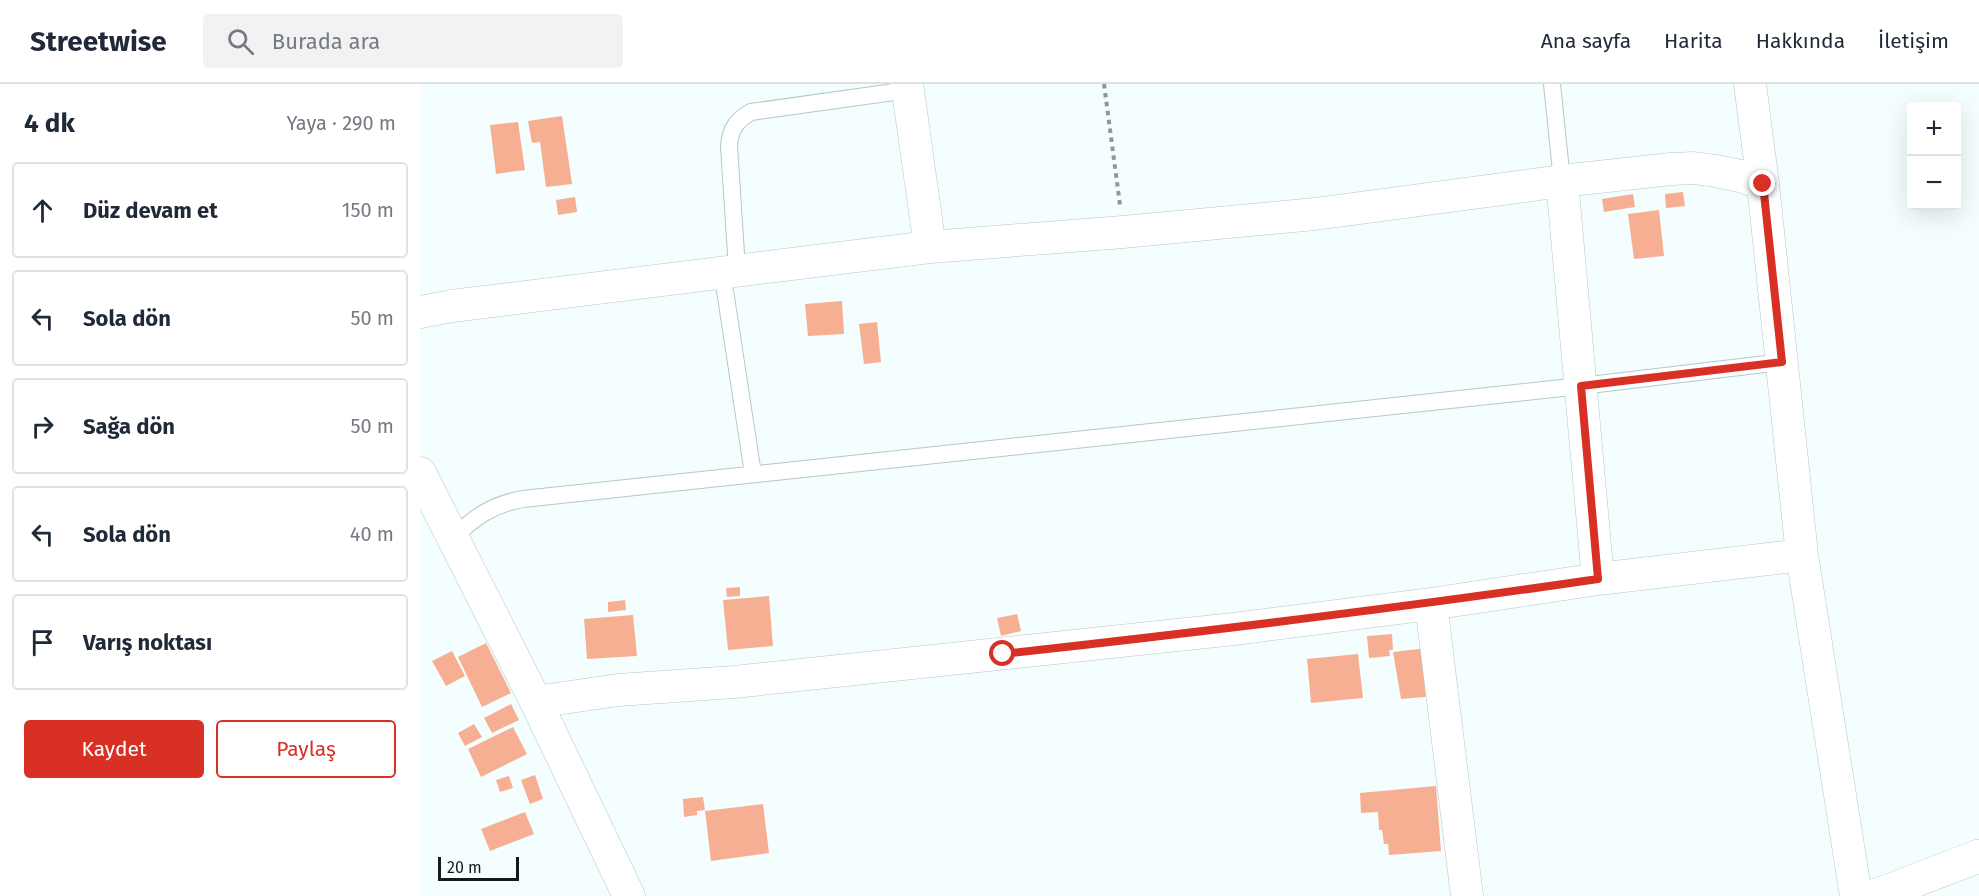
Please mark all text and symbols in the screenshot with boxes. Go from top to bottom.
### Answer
search box [203,14,623,68]
text: Streetwise [30,25,167,58]
icon: search [224,25,257,58]
text: Burada ara [272,28,380,55]
text: Ana sayfa [1541,28,1631,54]
text: Harita [1664,28,1723,54]
text: Hakkında [1756,28,1845,54]
text: İletişim [1878,28,1949,54]
map controls [1907,102,1961,210]
button: + [1907,102,1961,156]
text: 4 dk [24,108,75,139]
text: Yaya · 290 m [286,111,396,135]
button: − [1907,156,1961,210]
route end [1749,170,1775,196]
icon: ahead [26,194,59,227]
text: Düz devam et [83,197,218,224]
text: 150 m [342,198,394,222]
icon: left [26,302,59,335]
text: Sola dön [83,305,171,332]
text: 50 m [350,306,394,330]
icon: right [26,410,59,443]
text: Sağa dön [83,413,175,440]
text: 50 m [350,414,394,438]
icon: left [26,518,59,551]
text: Sola dön [83,521,171,548]
text: 40 m [350,522,394,546]
icon: arrive [26,626,59,659]
text: Varış noktası [83,629,212,656]
route start [989,640,1015,666]
button: Kaydet [24,720,204,778]
button: Paylaş [216,720,396,778]
scale bar [438,854,519,882]
text: 20 m [447,858,482,877]

